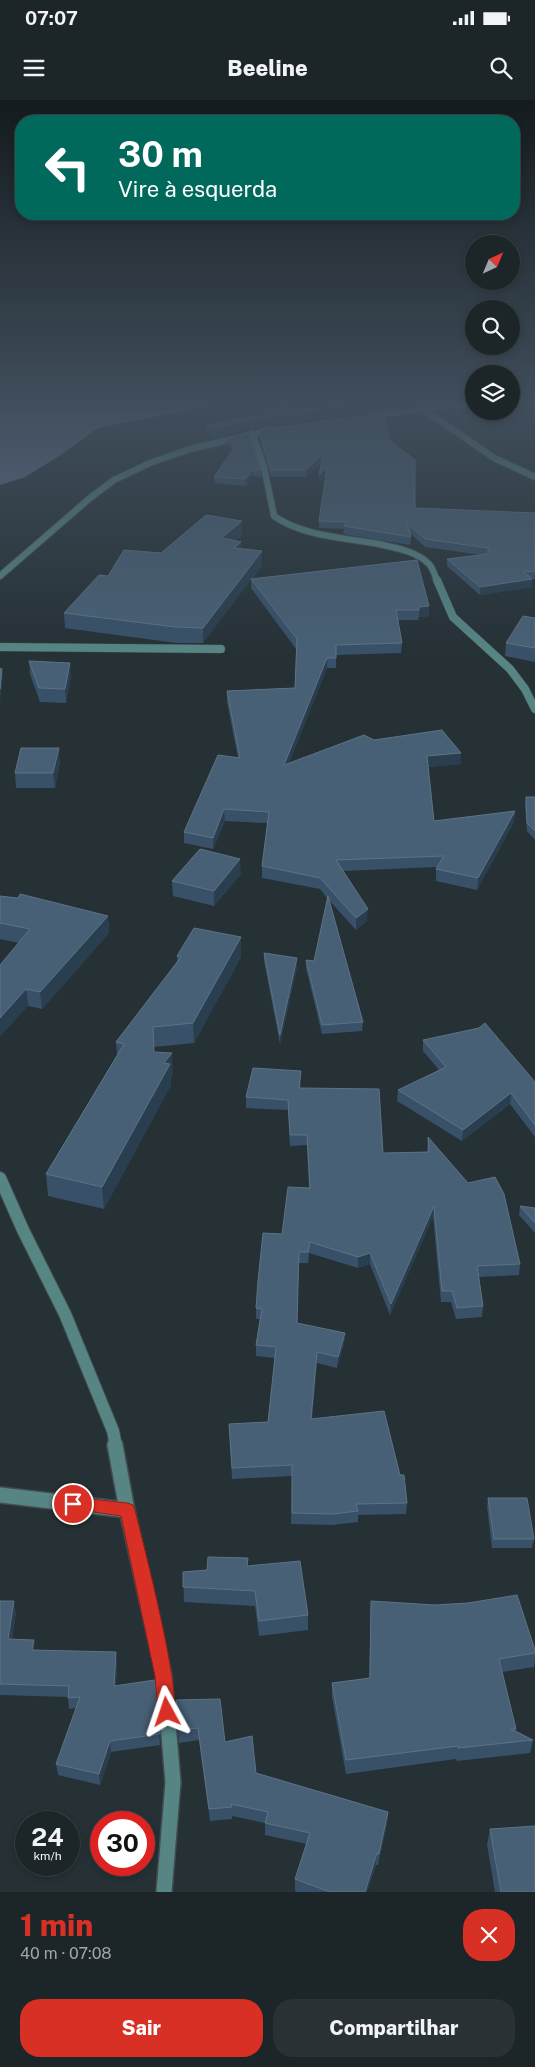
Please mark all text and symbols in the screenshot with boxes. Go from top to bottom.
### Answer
text: 07:07 [25,7,78,29]
icon: menu [20,54,48,82]
icon: search [487,54,515,82]
text: Beeline [227,55,308,81]
text: 30 m [118,134,203,175]
icon: left [35,135,100,200]
text: Vire à esquerda [118,176,277,202]
north arrow [465,235,520,290]
map controls [465,235,520,420]
button: search [465,300,520,355]
button: layers [465,365,520,420]
pin [52,1483,94,1525]
icon: arrive [59,1490,87,1518]
position arrow [140,1685,192,1737]
speed limit sign: 30 [90,1811,155,1876]
text: 24 [31,1822,64,1852]
text: km/h [33,1849,62,1863]
text: 1 min [20,1907,93,1943]
button: close [463,1909,515,1961]
text: 40 m · 07:08 [20,1944,112,1963]
button: Sair [20,1999,263,2057]
button: Compartilhar [273,1999,515,2057]

